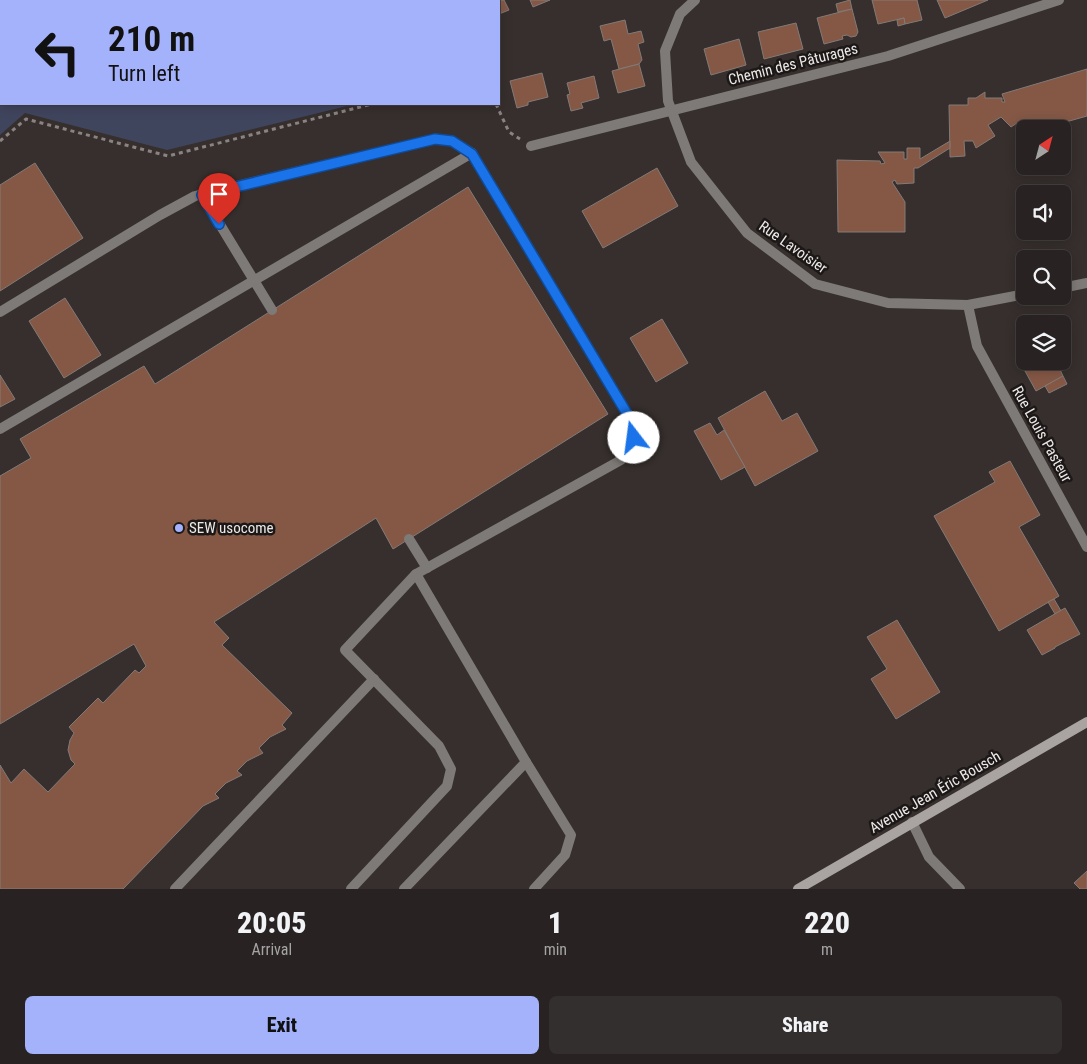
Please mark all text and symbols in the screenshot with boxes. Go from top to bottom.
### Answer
text: 210 m [108,19,195,60]
icon: left [25,20,90,85]
street label: Chemin des Pâturages [726,39,860,89]
text: Turn left [108,61,180,86]
north arrow [1016,120,1071,175]
map controls [1016,120,1071,370]
pin [198,173,240,224]
icon: arrive [205,180,233,208]
button: sound [1016,185,1071,240]
street label: Rue Lavoisier [755,217,831,277]
button: search [1016,250,1071,305]
button: layers [1016,315,1071,370]
street label: Rue Louis Pasteur [1008,383,1076,485]
position arrow [607,411,659,463]
place label: SEW usocome [189,519,274,537]
marker: SEW usocome [173,522,185,534]
street label: Avenue Jean Éric Bousch [866,747,1004,837]
text: 20:05 [237,905,307,940]
text: 1 [548,905,563,940]
text: 220 [804,905,850,940]
text: Arrival [251,940,292,959]
text: min [544,940,567,959]
text: m [821,940,833,959]
button: Exit [25,996,539,1054]
button: Share [549,996,1062,1054]

